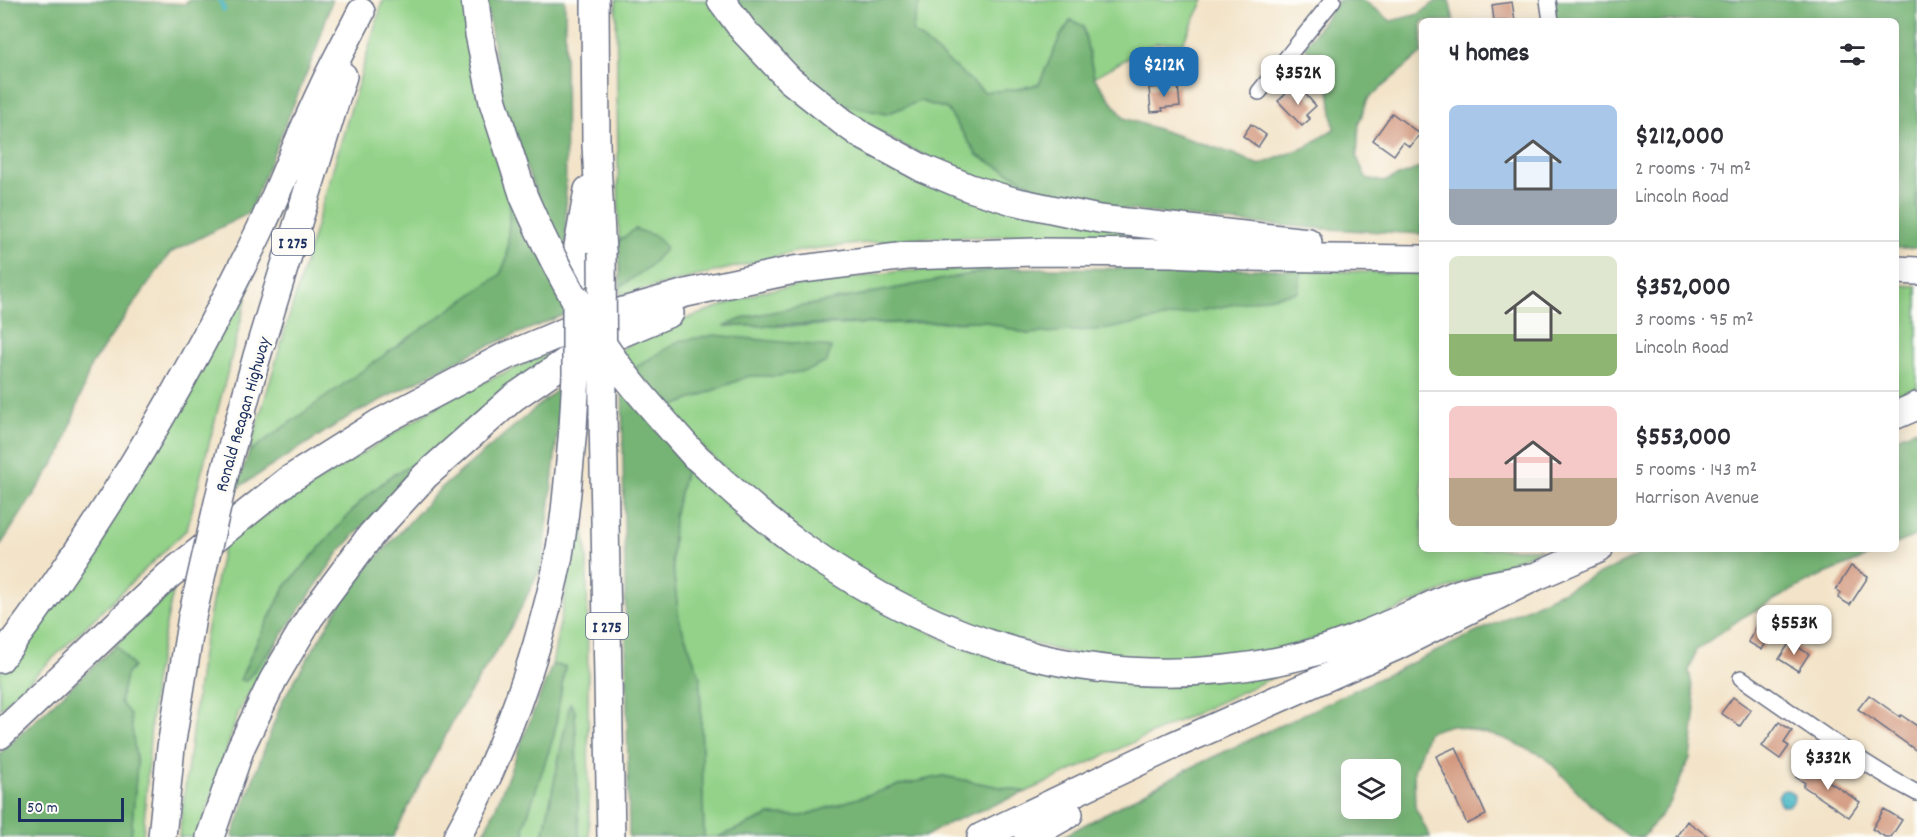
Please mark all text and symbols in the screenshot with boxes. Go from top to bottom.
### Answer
text: 4 homes [1449,36,1529,73]
icon: filters [1836,38,1869,71]
pin: $212K [1122,47,1206,98]
text: $212K [1143,52,1185,80]
pin: $352K [1256,55,1340,106]
text: $352K [1275,60,1321,88]
text: $212,000 [1635,119,1724,156]
icon: home [1497,129,1569,201]
text: 2 rooms · 74 m² [1635,156,1751,184]
text: Lincoln Road [1635,184,1729,212]
road number: I 275 [272,229,314,255]
text: $352,000 [1635,270,1731,307]
icon: home [1497,280,1569,352]
text: 3 rooms · 95 m² [1635,307,1754,335]
street label: Ronald Reagan Highway [210,334,279,495]
text: Lincoln Road [1635,335,1729,363]
text: $553,000 [1635,420,1731,457]
icon: home [1497,430,1569,502]
text: 5 rooms · 143 m² [1635,457,1757,485]
text: Harrison Avenue [1635,485,1759,513]
pin: $553K [1752,605,1836,656]
text: $553K [1771,610,1817,638]
road number: I 275 [586,613,628,639]
pin: $332K [1786,740,1870,791]
text: $332K [1805,745,1851,773]
map controls [1341,759,1401,819]
button: layers [1341,759,1401,819]
scale bar [18,795,124,822]
text: 50 m [27,797,58,820]

